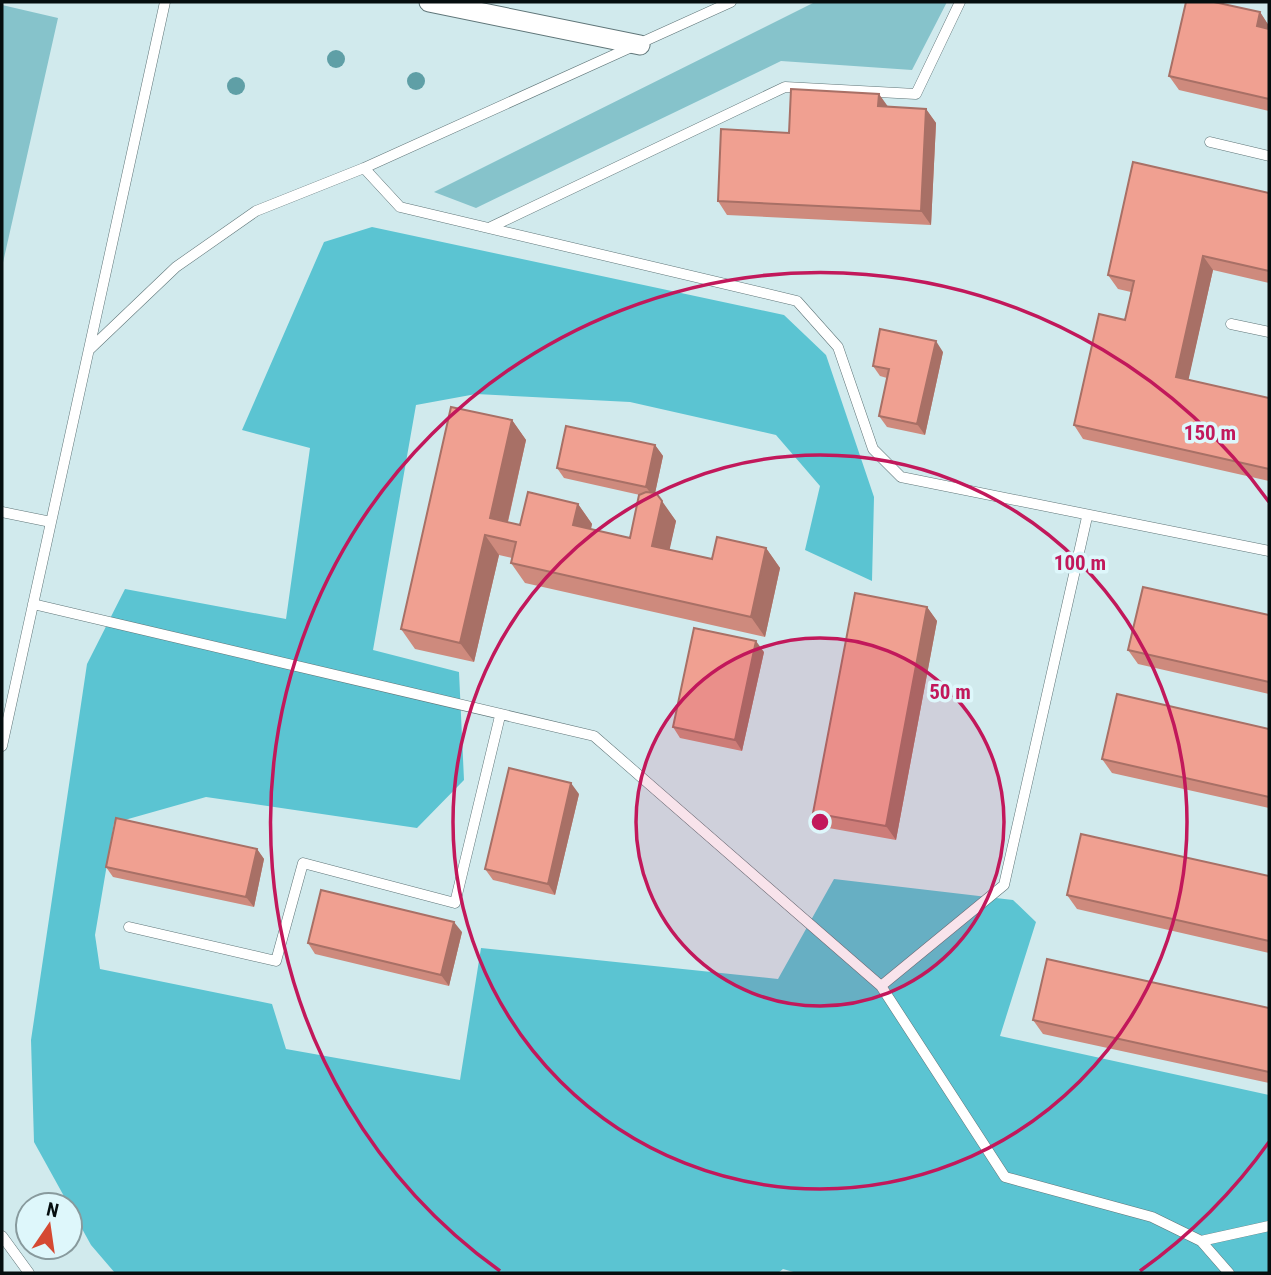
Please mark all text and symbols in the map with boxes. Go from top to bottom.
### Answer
text: 150 m [1184,421,1236,445]
text: 100 m [1054,551,1106,575]
text: 50 m [929,680,971,704]
centre of rings [808,810,832,834]
north arrow [14,1191,84,1261]
text: N [44,1197,61,1222]

